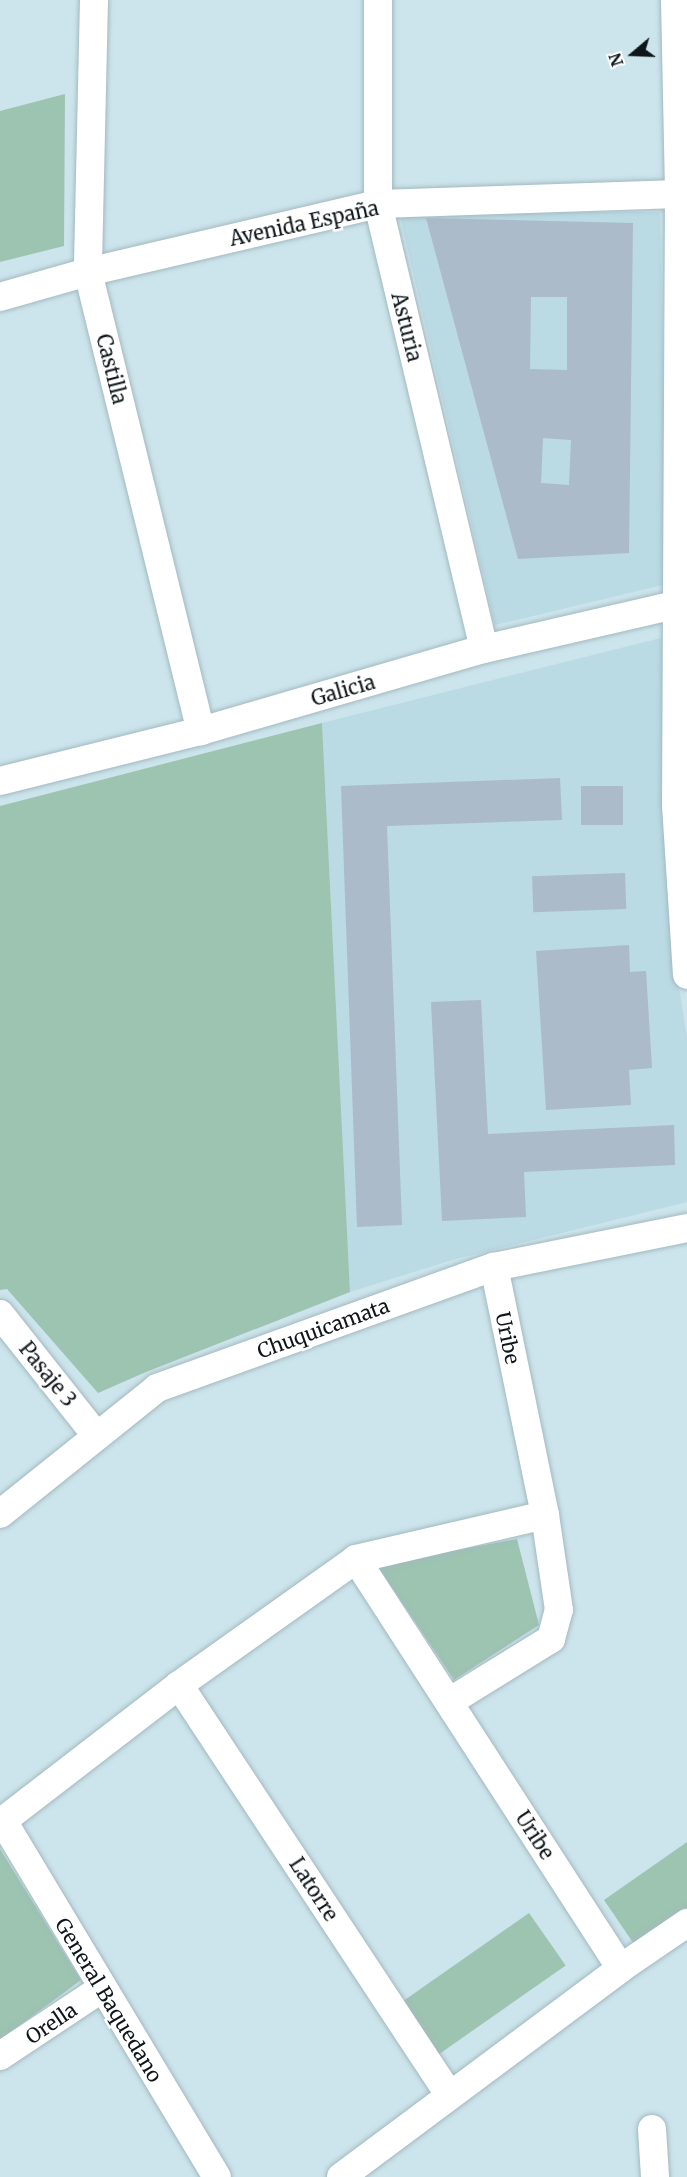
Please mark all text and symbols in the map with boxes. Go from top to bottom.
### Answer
north arrow [603,24,663,84]
text: N [604,51,627,69]
street label: Avenida España [227,195,381,251]
street label: Asturia [387,290,427,364]
street label: Castilla [92,331,132,407]
street label: Galicia [308,669,378,711]
street label: Chuquicamata [254,1293,392,1363]
street label: Uribe [491,1310,525,1366]
street label: Pasaje 3 [15,1337,81,1411]
street label: Uribe [511,1806,559,1864]
street label: Latorre [285,1853,343,1925]
street label: General Baquedano [50,1914,168,2086]
street label: Orella [21,1997,81,2049]

